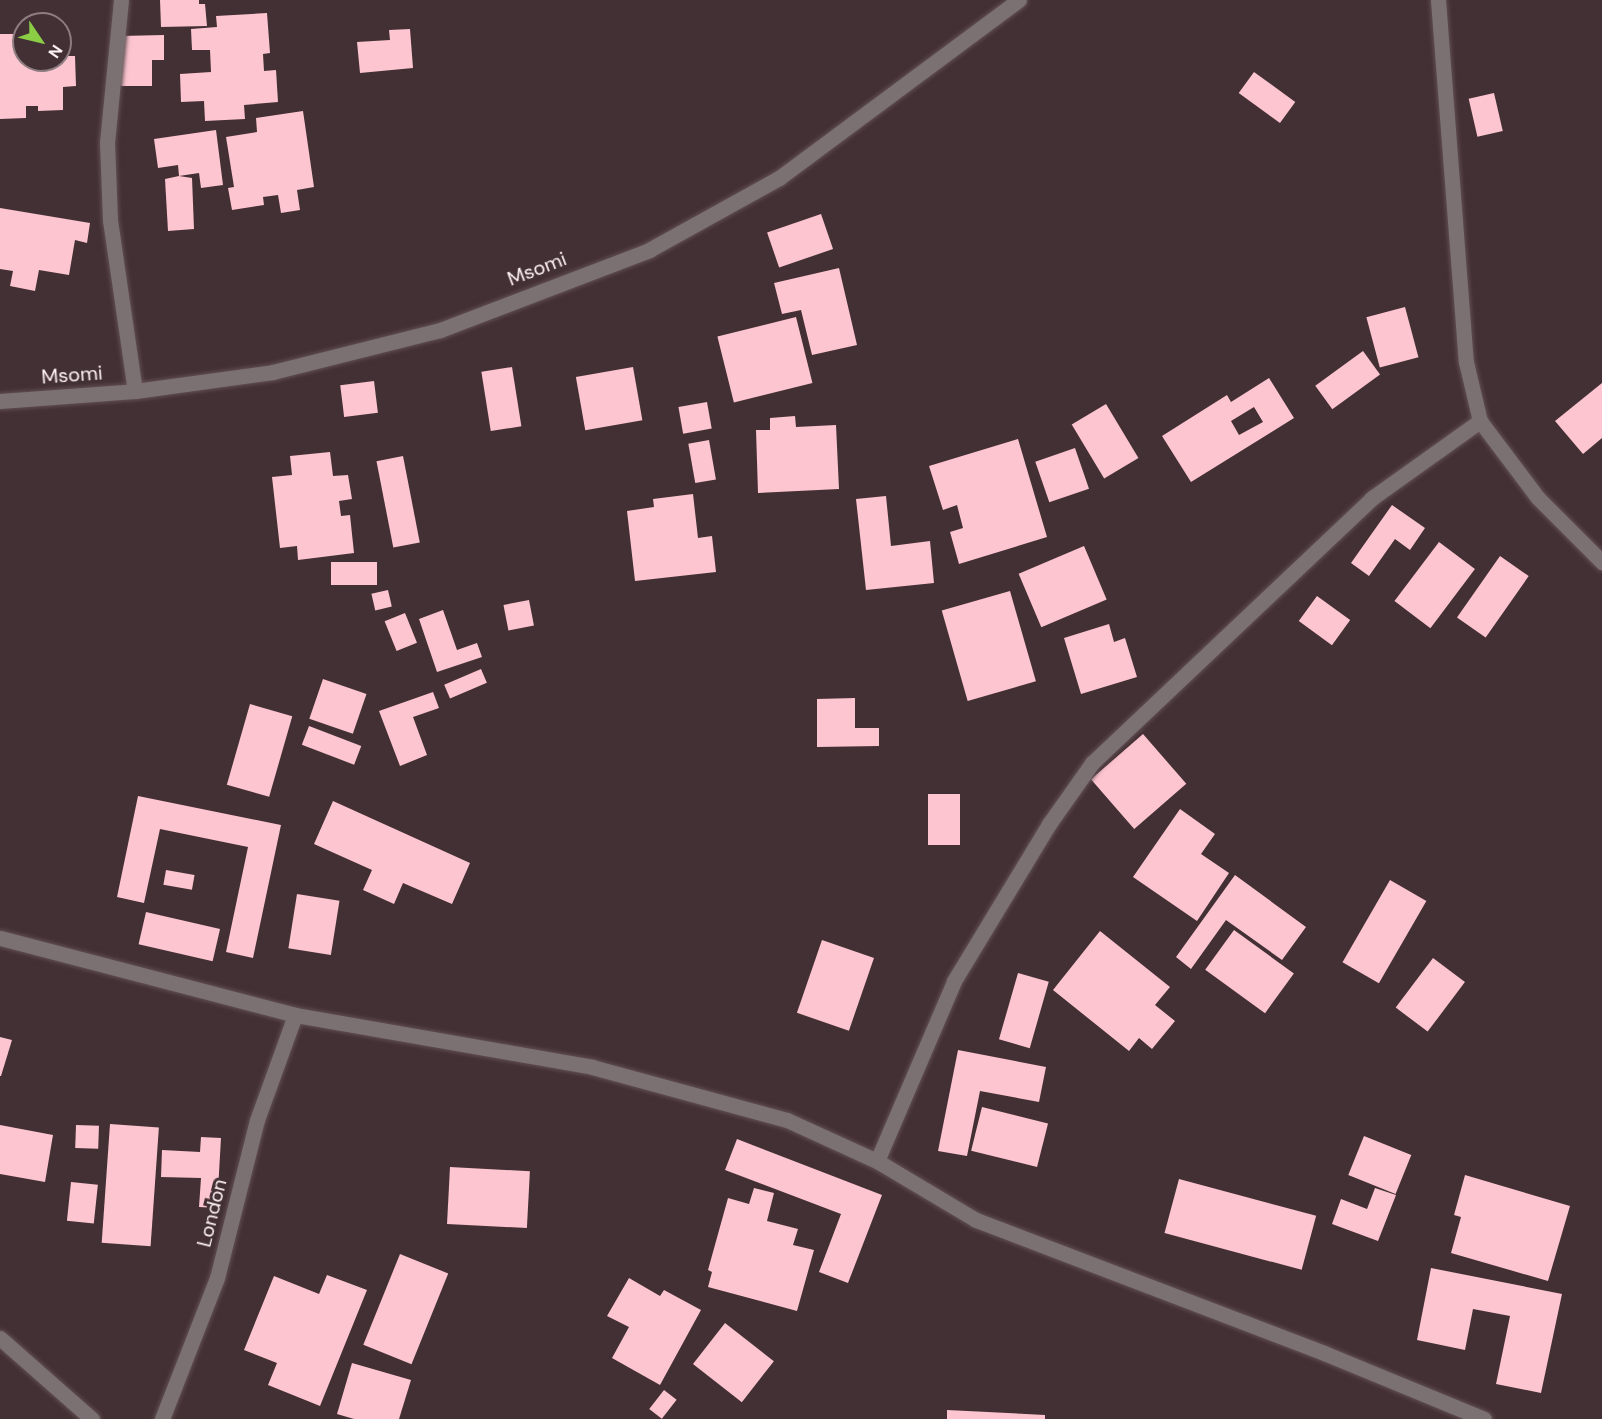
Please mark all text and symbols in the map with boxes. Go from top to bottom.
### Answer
north arrow [12,12,72,72]
text: N [44,41,67,62]
street label: Msomi [504,247,570,291]
street label: Msomi [41,361,103,389]
street label: London [192,1176,232,1250]

